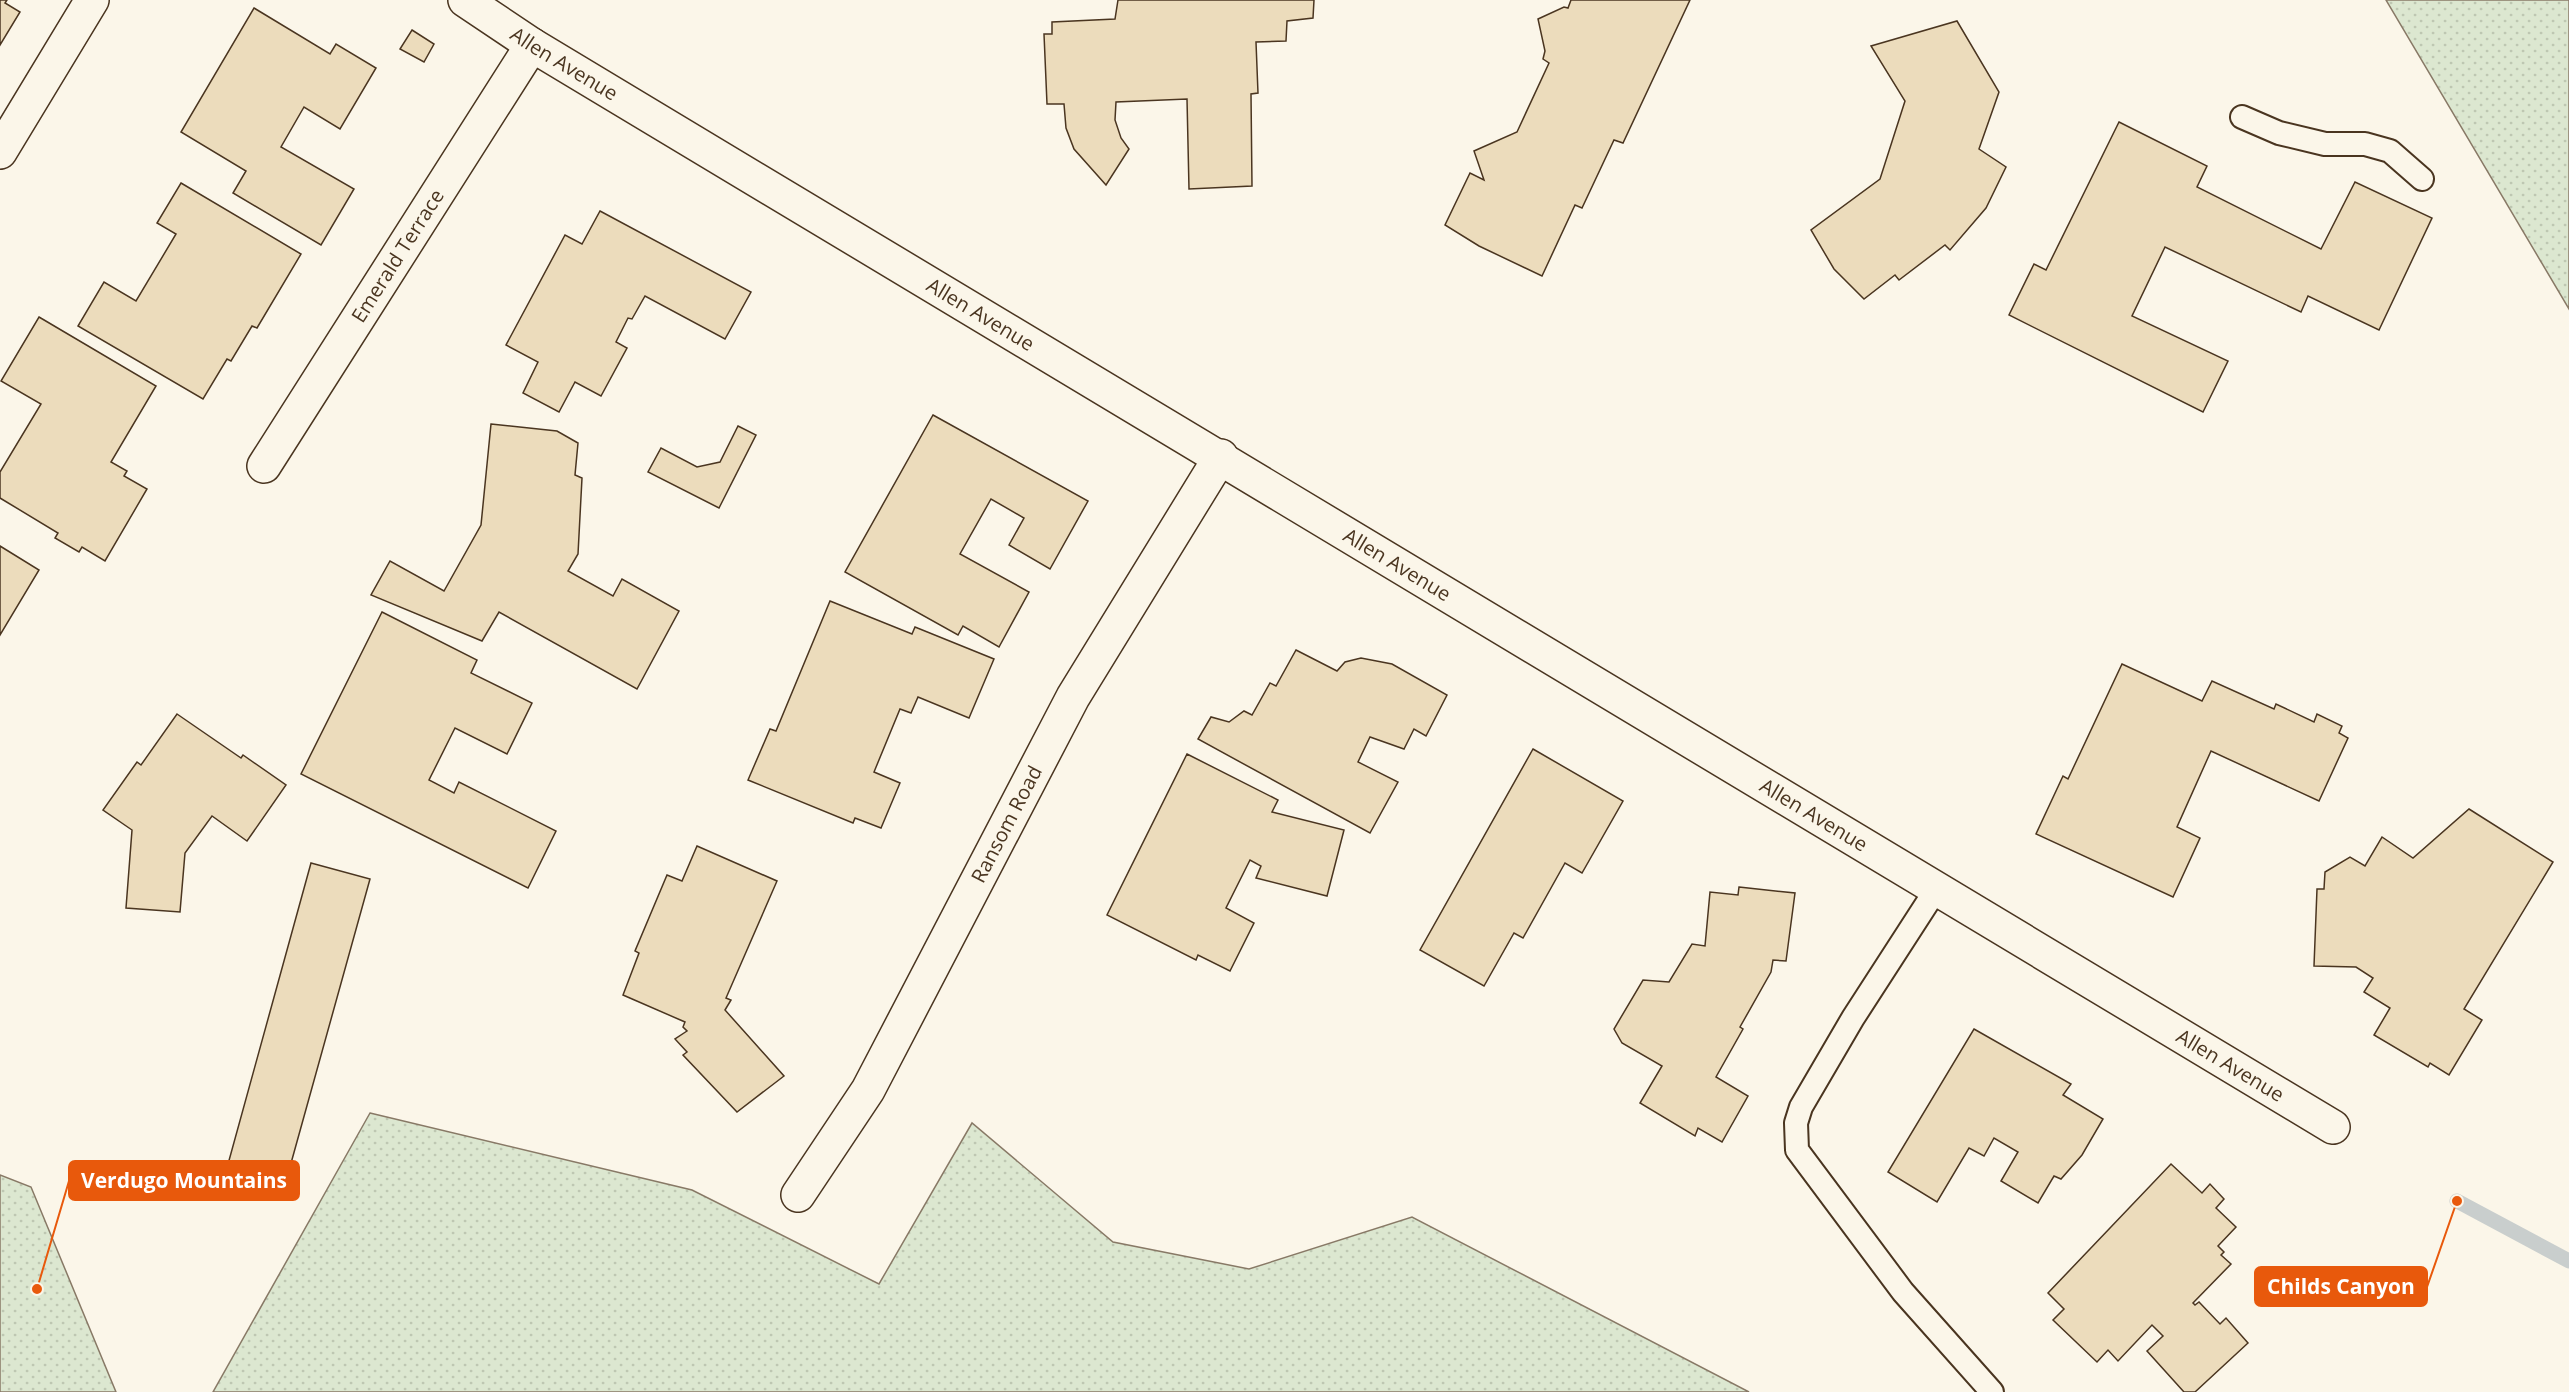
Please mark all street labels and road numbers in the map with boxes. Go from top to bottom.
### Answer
street label: Allen Avenue [505,20,623,107]
street label: Emerald Terrace [345,184,450,328]
street label: Allen Avenue [922,271,1040,357]
street label: Allen Avenue [1339,522,1456,607]
street label: Ransom Road [964,761,1048,887]
street label: Allen Avenue [1755,772,1873,857]
street label: Allen Avenue [2172,1022,2289,1108]

